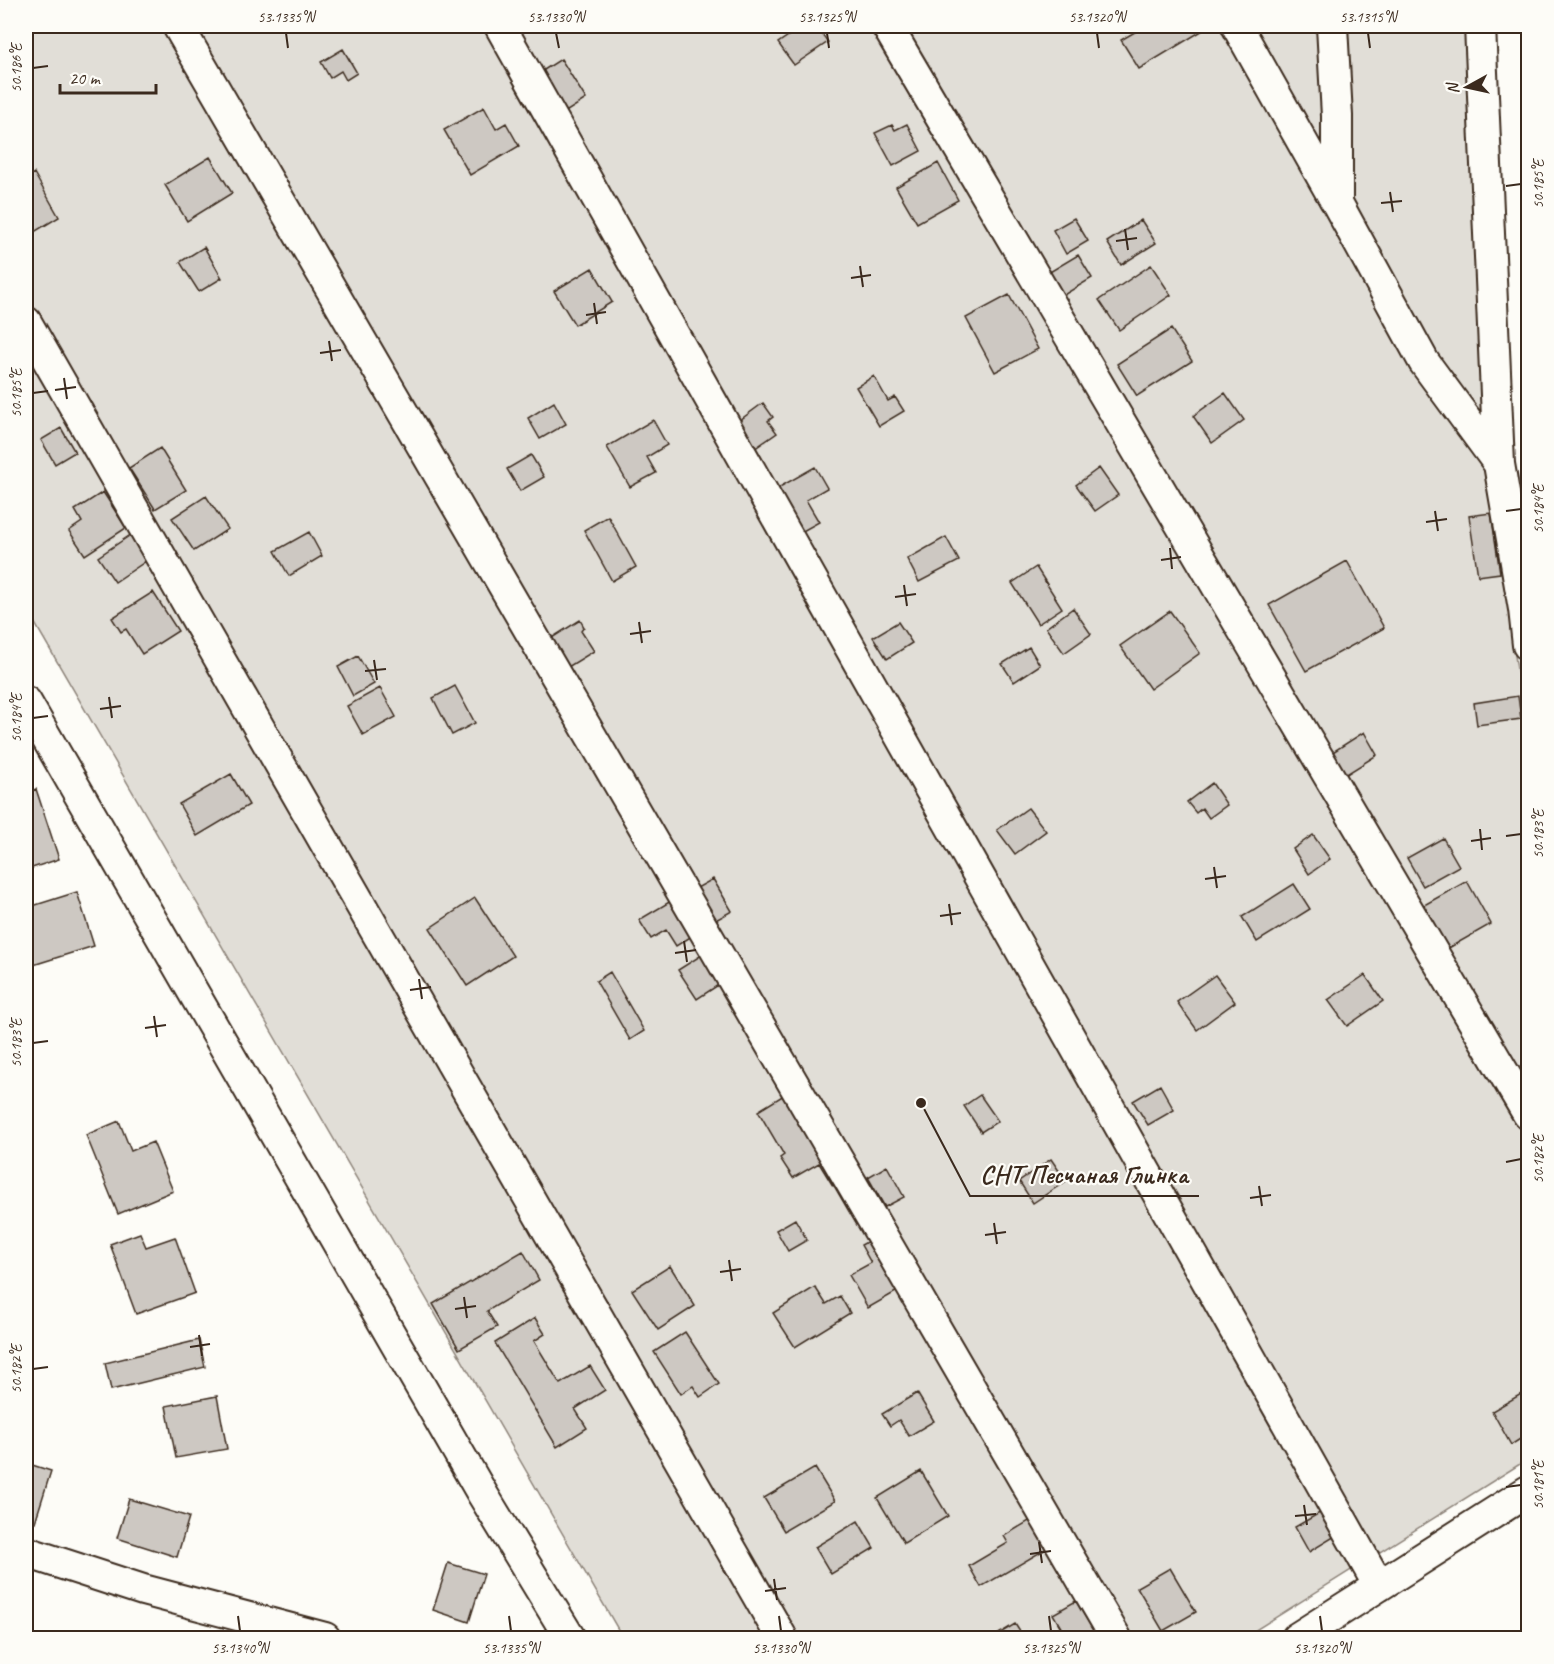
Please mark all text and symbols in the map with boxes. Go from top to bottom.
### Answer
text: 53.1335°N [258,8,317,27]
text: 53.1330°N [528,8,587,27]
text: 53.1325°N [799,8,858,27]
text: 53.1320°N [1069,8,1128,27]
text: 53.1315°N [1340,8,1399,27]
text: 50.186°E [7,41,26,92]
scale bar [60,57,156,95]
north arrow [1437,57,1497,117]
text: 20 m [69,67,102,89]
text: N [1442,80,1464,95]
text: 50.185°E [1529,157,1548,208]
text: 50.185°E [7,366,26,417]
text: 50.184°E [1529,482,1548,533]
text: 50.184°E [7,691,26,742]
text: 50.183°E [1529,807,1548,858]
text: 50.183°E [7,1016,26,1067]
text: 50.182°E [1529,1132,1548,1183]
callout: СНТ Песчаная Глинка [970,1152,1199,1196]
text: СНТ Песчаная Глинка [980,1158,1190,1191]
text: 50.182°E [7,1342,26,1393]
text: 50.181°E [1529,1458,1548,1509]
text: 53.1340°N [212,1639,271,1658]
text: 53.1335°N [483,1639,542,1658]
text: 53.1330°N [753,1639,812,1658]
text: 53.1325°N [1023,1639,1082,1658]
text: 53.1320°N [1294,1639,1353,1658]

